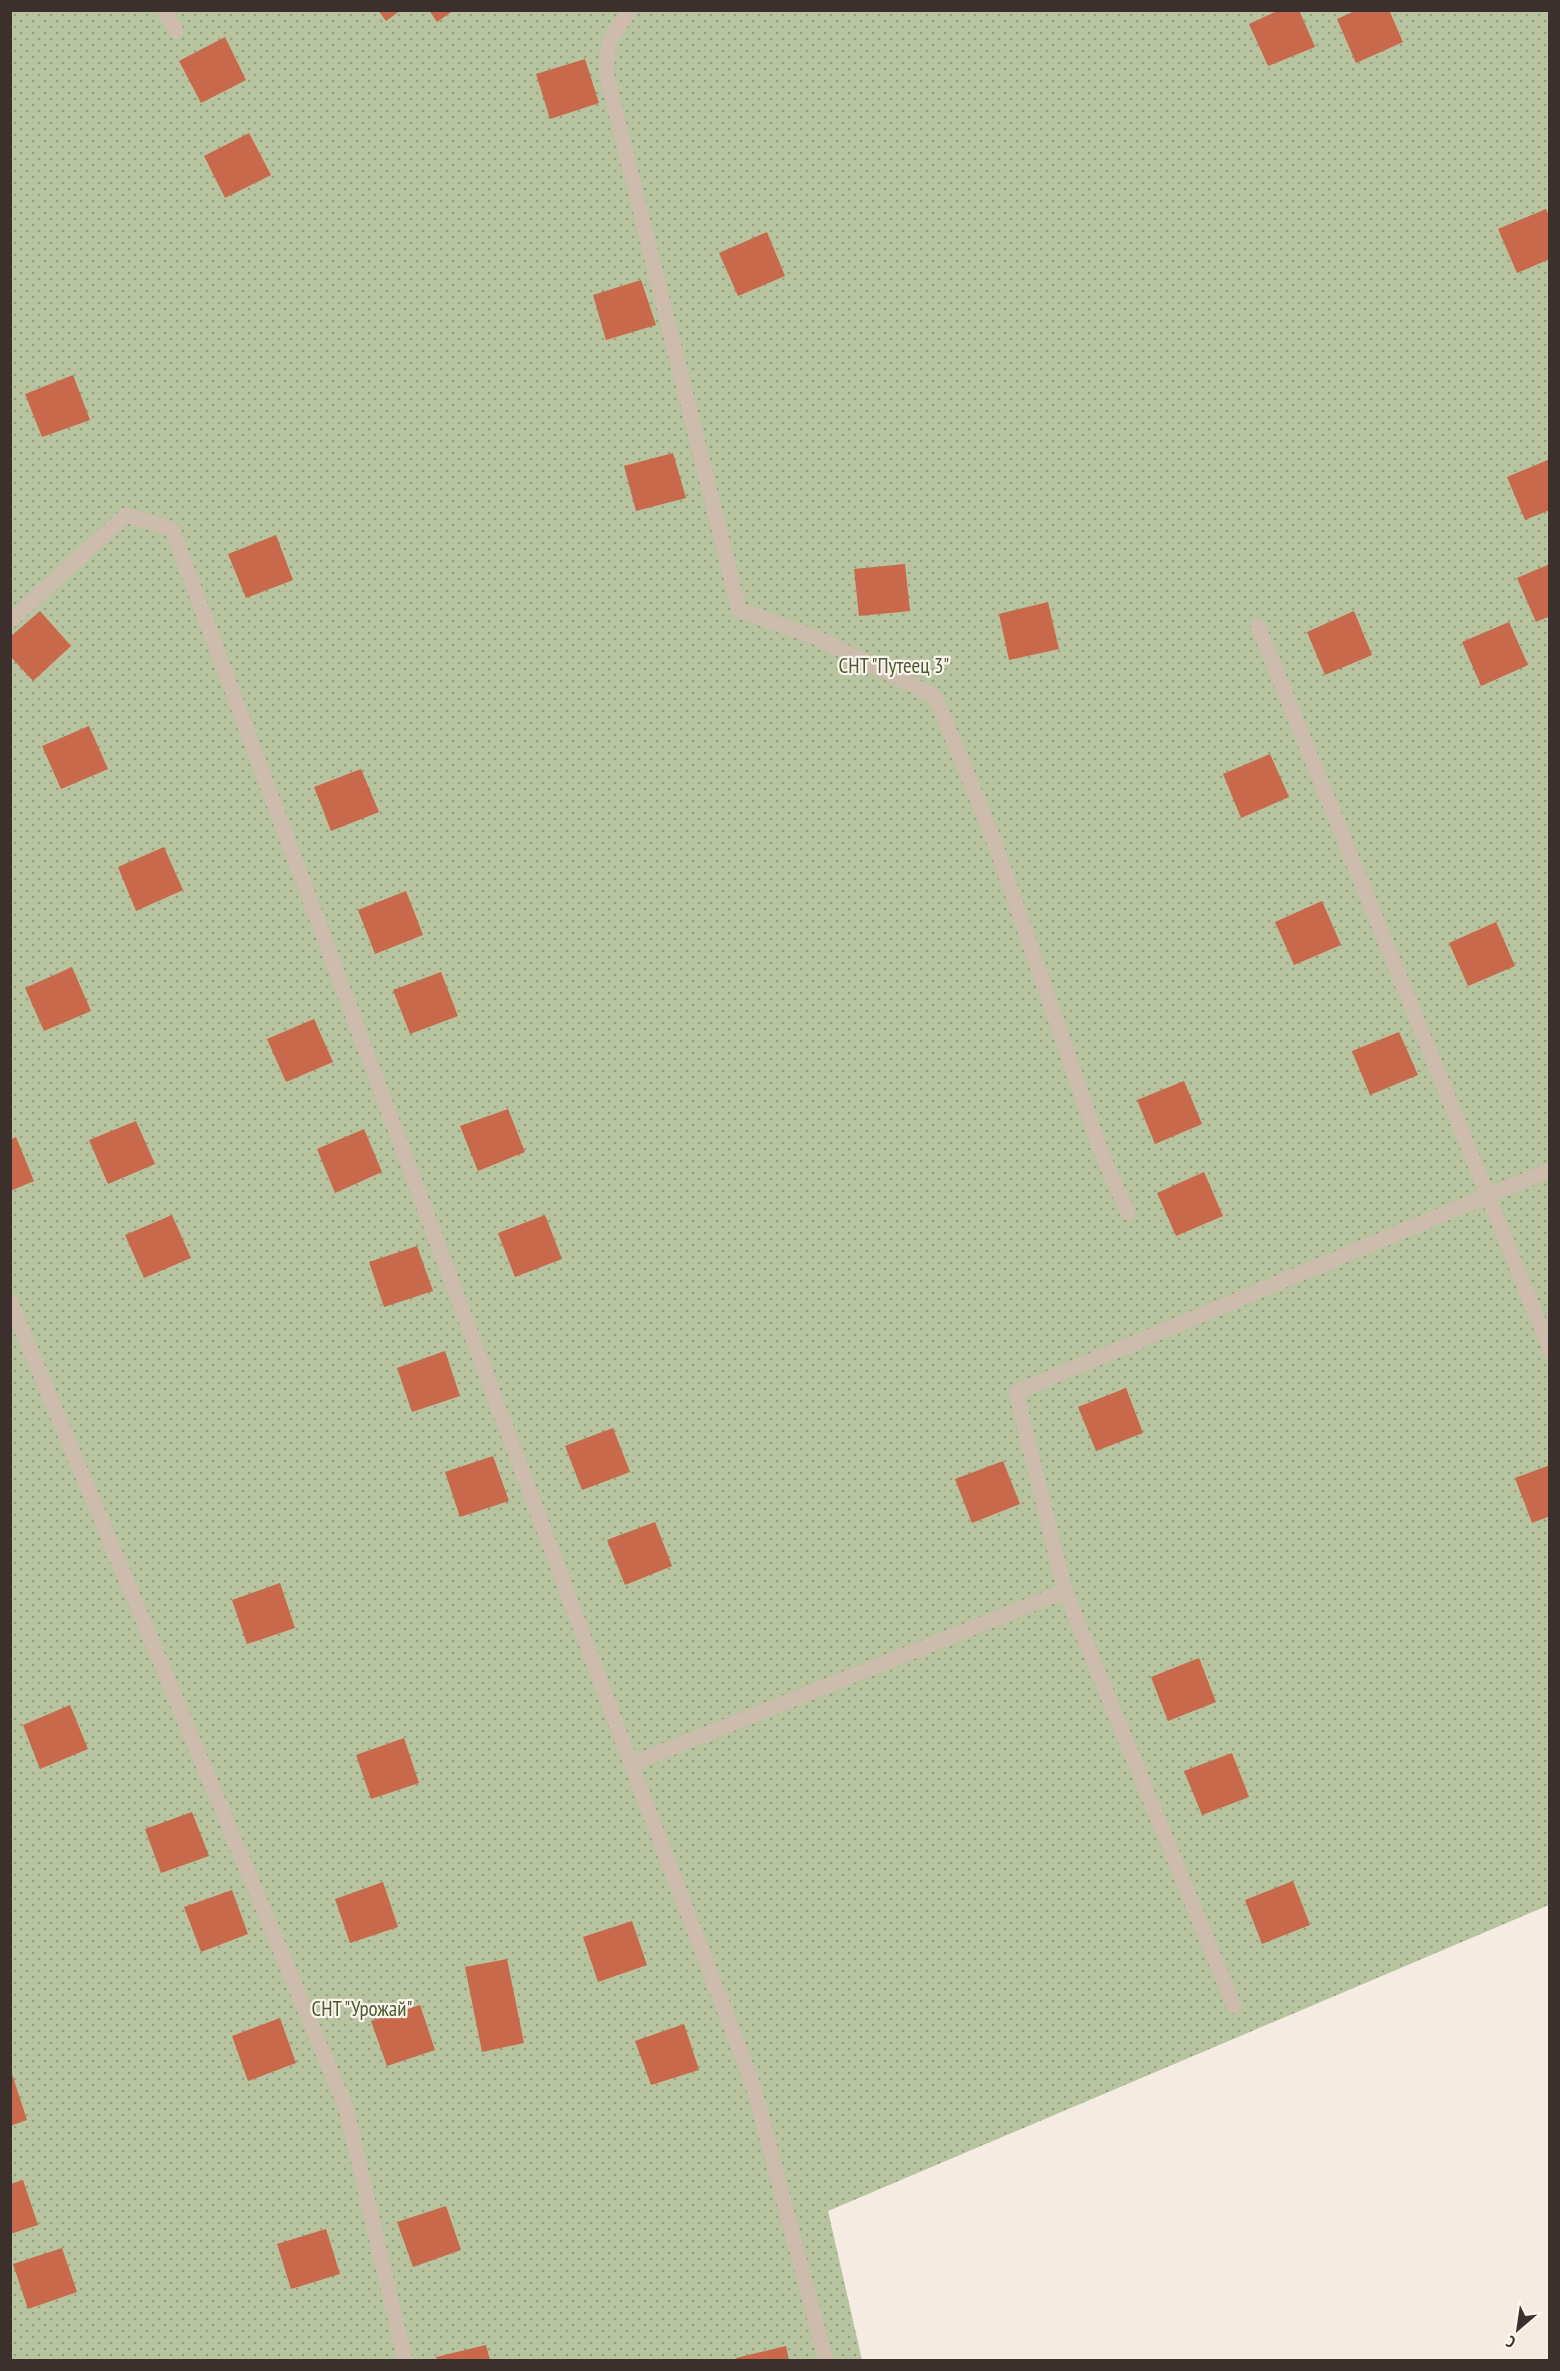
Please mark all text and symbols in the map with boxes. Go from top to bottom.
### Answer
park label: СНТ "Путеец 3" [839,652,949,679]
park label: СНТ "Урожай" [312,1995,412,2022]
north arrow [1488,2299,1548,2359]
text: С [1502,2331,1519,2353]

